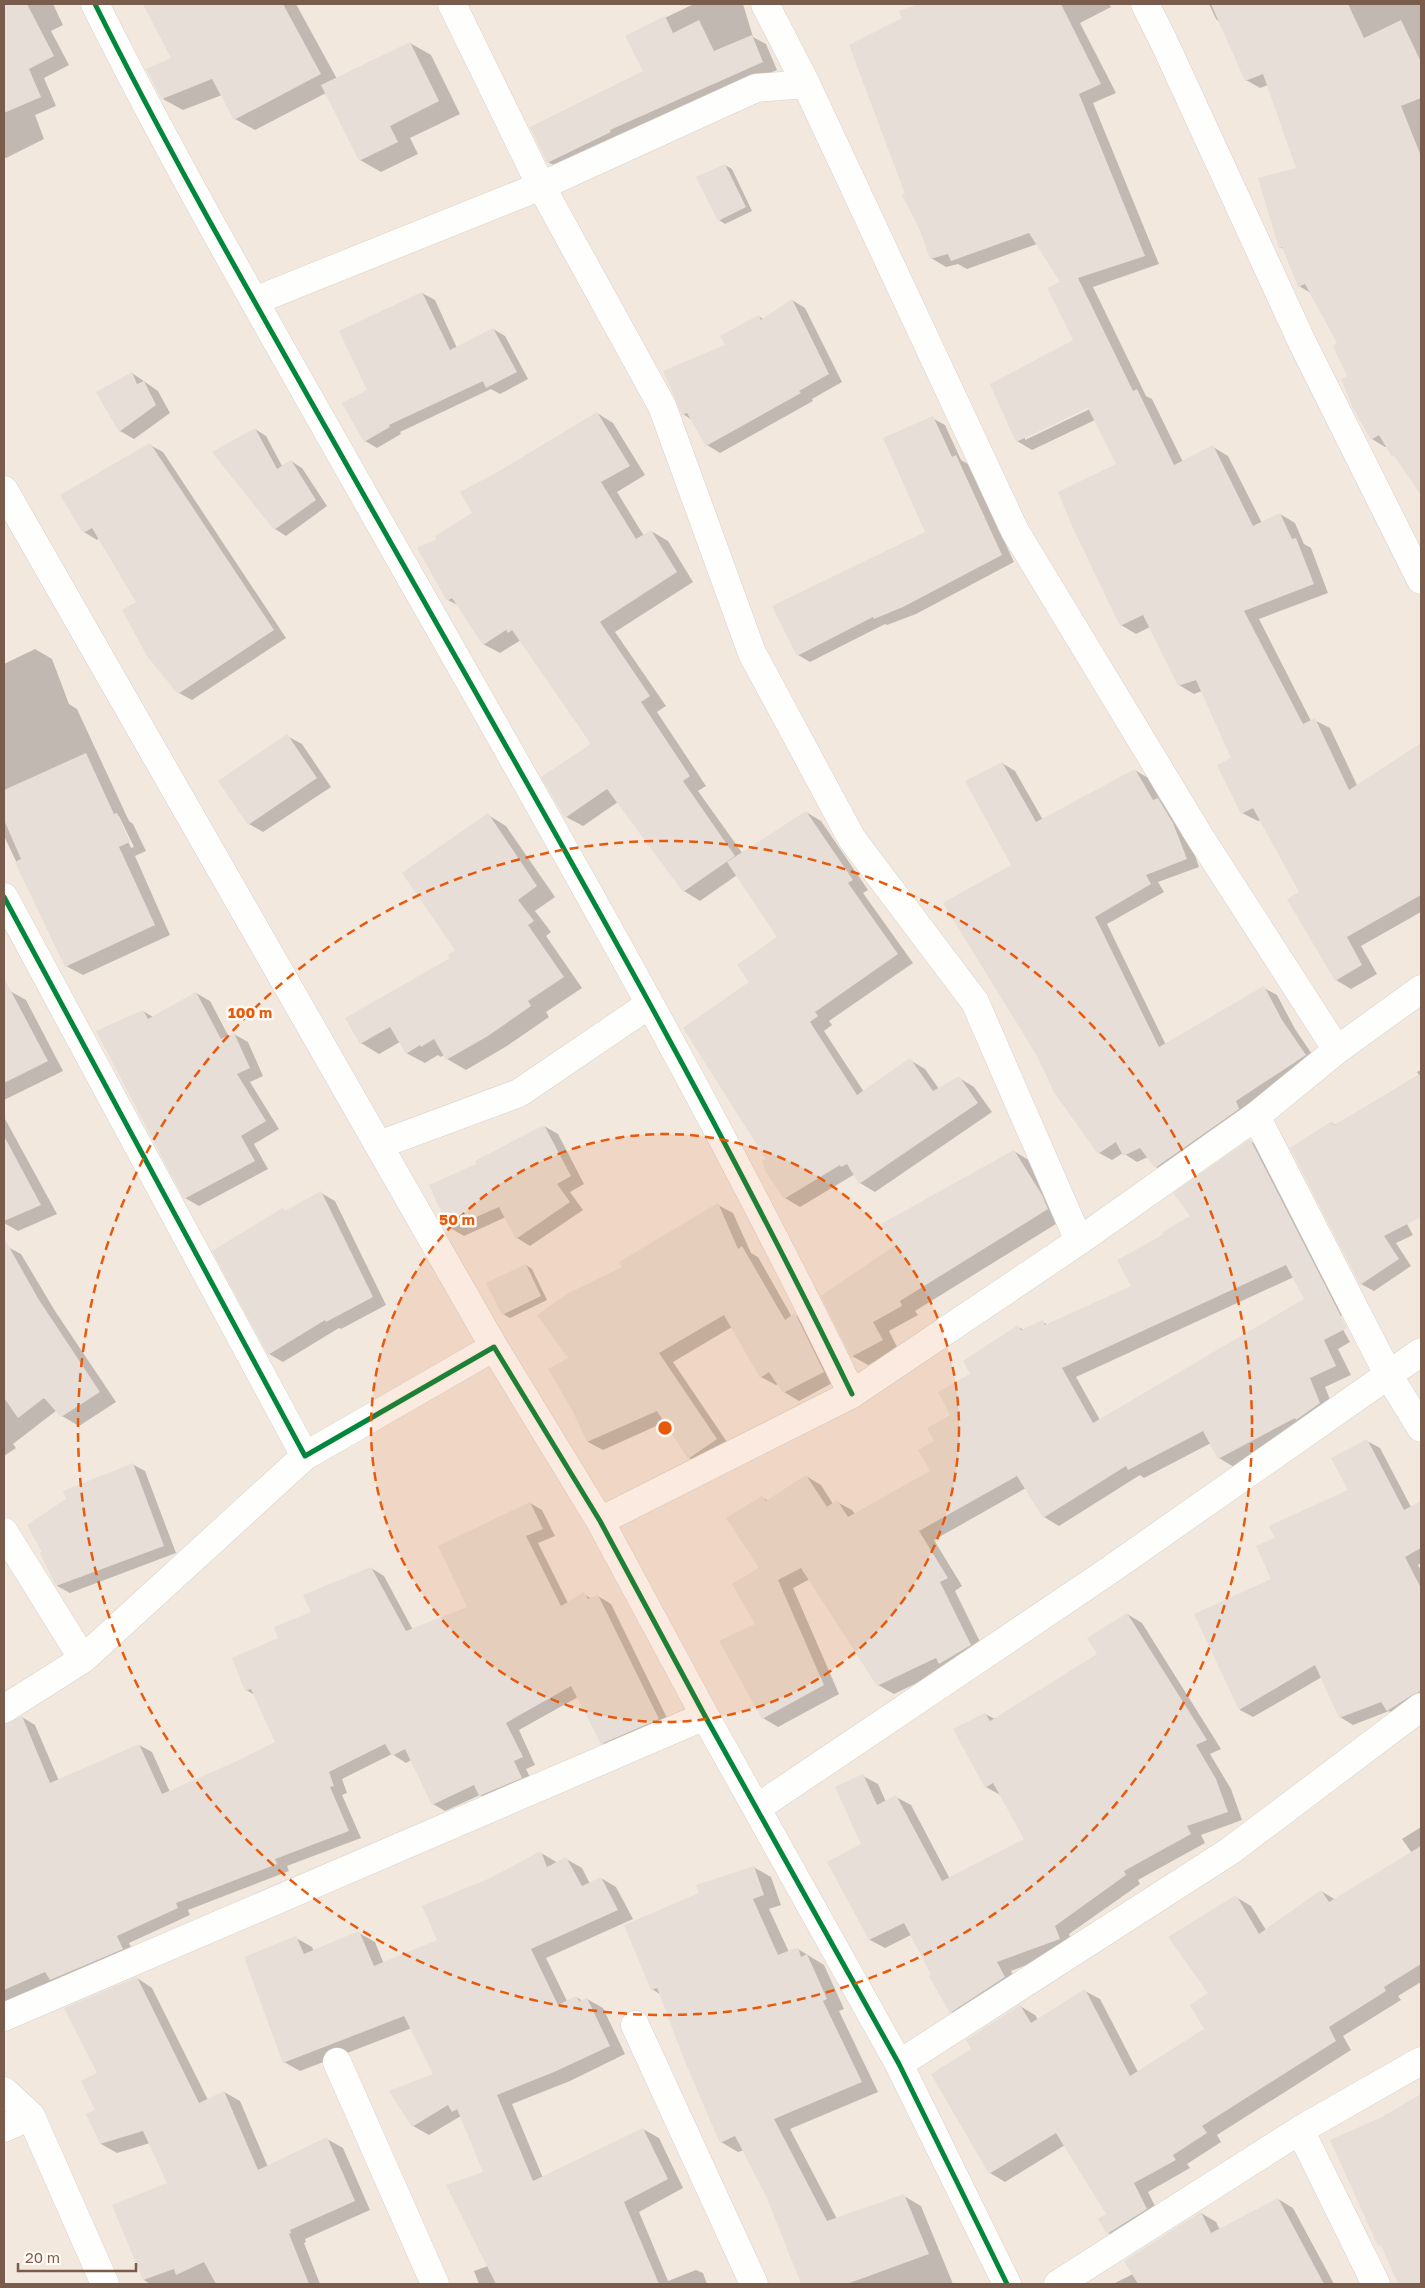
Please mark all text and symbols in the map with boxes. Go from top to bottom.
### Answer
text: 100 m [228,1003,272,1021]
text: 50 m [439,1210,475,1228]
centre of rings [656,1419,674,1437]
scale bar [18,2240,135,2272]
text: 20 m [25,2248,60,2266]

